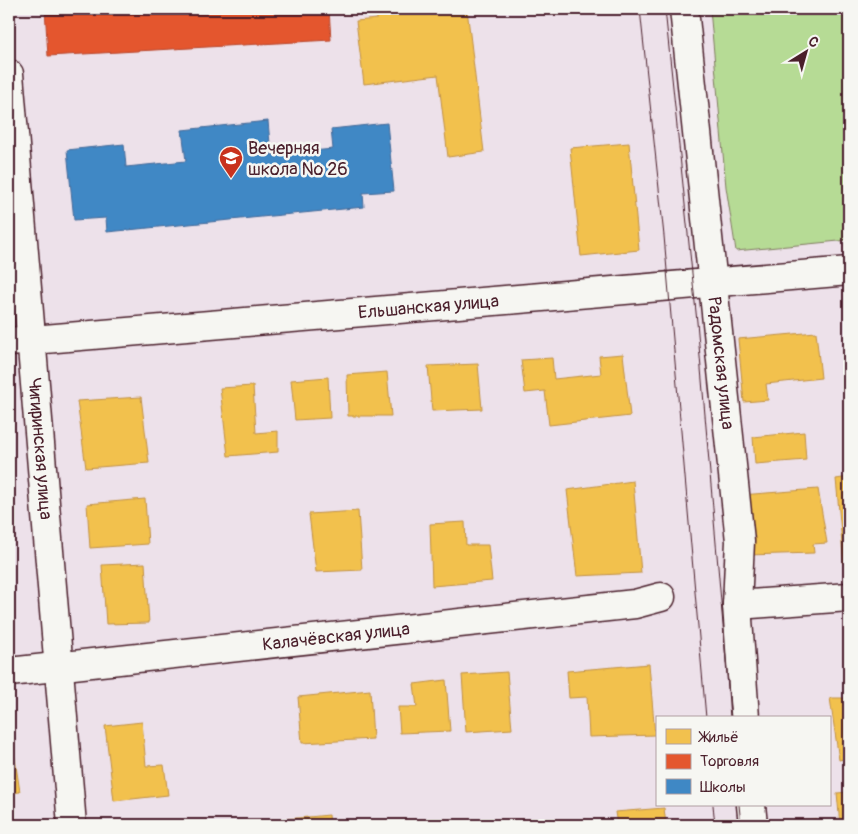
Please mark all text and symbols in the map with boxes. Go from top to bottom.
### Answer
north arrow [780,28,830,78]
text: С [805,33,822,52]
place label: Вечерняя школа № 26 [248,137,348,181]
school or university icon: Вечерняя школа № 26 [218,145,244,179]
street label: Ельшанская улица [357,289,500,324]
street label: Радомская улица [703,295,740,431]
street label: Чигиринская улица [23,377,58,521]
street label: Калачёвская улица [261,617,411,656]
legend [656,716,830,806]
text: Жильё [698,728,739,747]
text: Торговля [700,752,759,771]
text: Школы [700,778,746,797]

